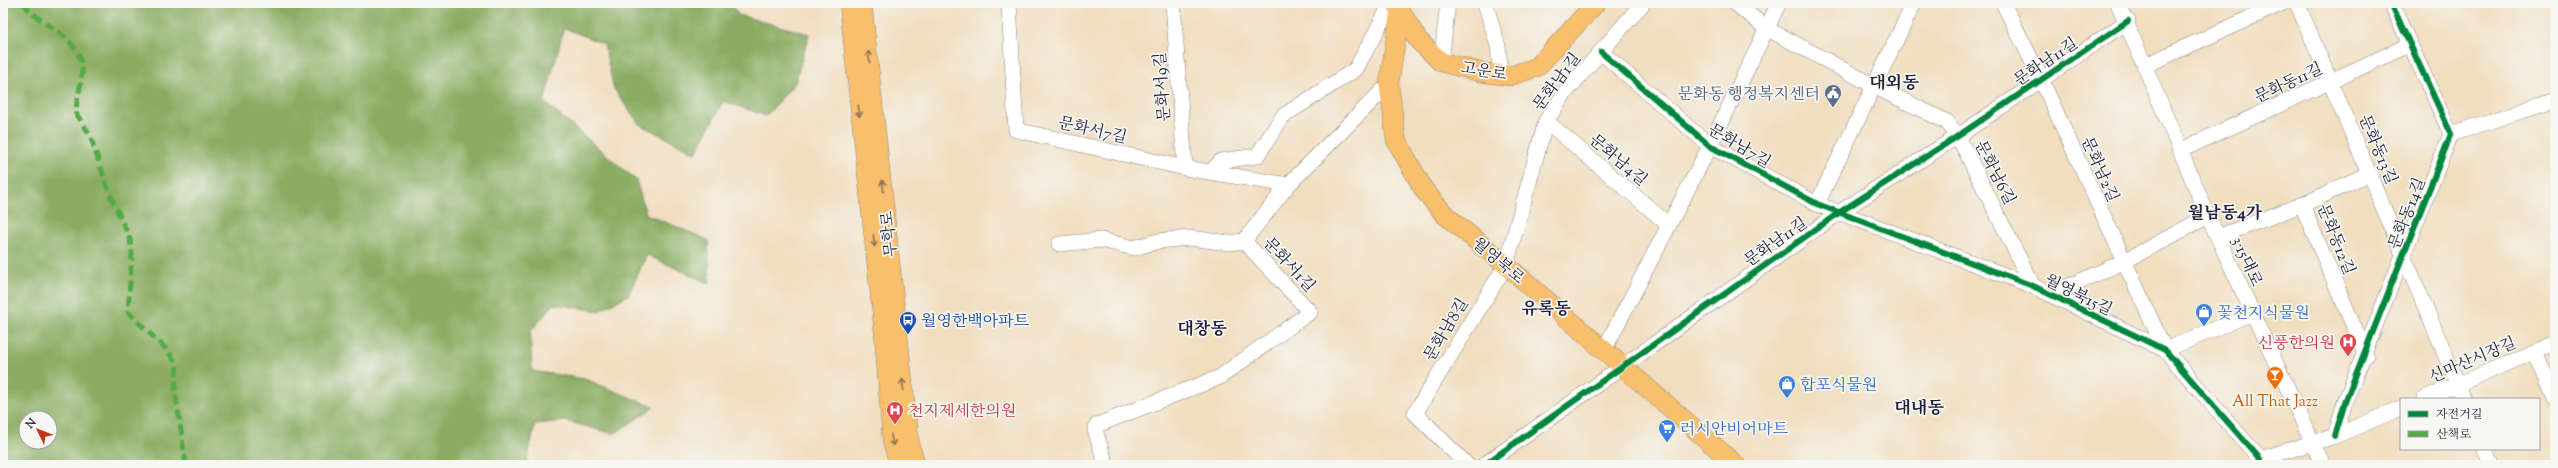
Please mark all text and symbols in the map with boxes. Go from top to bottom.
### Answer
street label: 문화남11길 [2010,33,2083,93]
street label: 문화남1길 [1529,49,1587,116]
one-way arrow [865,51,873,64]
street label: 문화서9길 [1150,51,1177,122]
street label: 고운로 [1459,57,1509,88]
street label: 문화동11길 [2251,58,2327,110]
district label: 대외동 [1869,72,1919,96]
public building icon: 문화동 행정복지센터 [1823,83,1843,108]
place label: 문화동 행정복지센터 [1677,84,1820,107]
one-way arrow [855,105,863,118]
street label: 문화서7길 [1056,112,1129,150]
street label: 문화동13길 [2352,112,2402,188]
street label: 문화남7길 [1703,119,1775,175]
street label: 문화남4길 [1583,130,1652,192]
street label: 문화남2길 [2074,134,2123,206]
street label: 문화남6길 [1968,137,2020,209]
street label: 문화동14길 [2384,175,2433,253]
one-way arrow [879,180,886,193]
street label: 문화동12길 [2310,201,2359,279]
district label: 월남동4가 [2188,202,2263,226]
street label: 무학로 [877,209,904,258]
street label: 문화남11길 [1740,213,1813,273]
street label: 문화서1길 [1257,233,1320,298]
street label: 월영북로 [1466,233,1529,291]
one-way arrow [870,234,877,247]
street label: 3·15대로 [2225,234,2267,291]
street label: 월영북15길 [2040,270,2116,323]
street label: 문화남8길 [1419,294,1475,366]
district label: 유록동 [1521,298,1571,322]
shop icon: 꽃천지식물원 [2194,302,2214,327]
place label: 꽃천지식물원 [2217,303,2310,326]
bus stop icon: 월영한백아파트 [898,310,918,335]
place label: 월영한백아파트 [921,311,1030,334]
district label: 대창동 [1177,318,1227,342]
hospital icon: 신풍한의원 [2338,332,2358,357]
place label: 신풍한의원 [2258,333,2335,356]
street label: 신마산시장길 [2426,333,2520,390]
bar icon: All That Jazz [2265,365,2285,390]
shop icon: 합포식물원 [1777,374,1797,399]
place label: 합포식물원 [1800,375,1877,398]
one-way arrow [900,379,907,392]
place label: All That Jazz [2232,391,2318,414]
district label: 대내동 [1894,397,1944,421]
legend [2400,398,2540,450]
hospital icon: 천지제세한의원 [885,400,905,425]
place label: 천지제세한의원 [908,401,1016,424]
text: 자전거길 [2436,406,2482,424]
north arrow [18,410,58,450]
text: N [22,415,40,433]
supermarket icon: 러시안비어마트 [1657,418,1677,443]
place label: 러시안비어마트 [1680,419,1789,442]
text: 산책로 [2436,426,2471,444]
one-way arrow [889,433,897,446]

